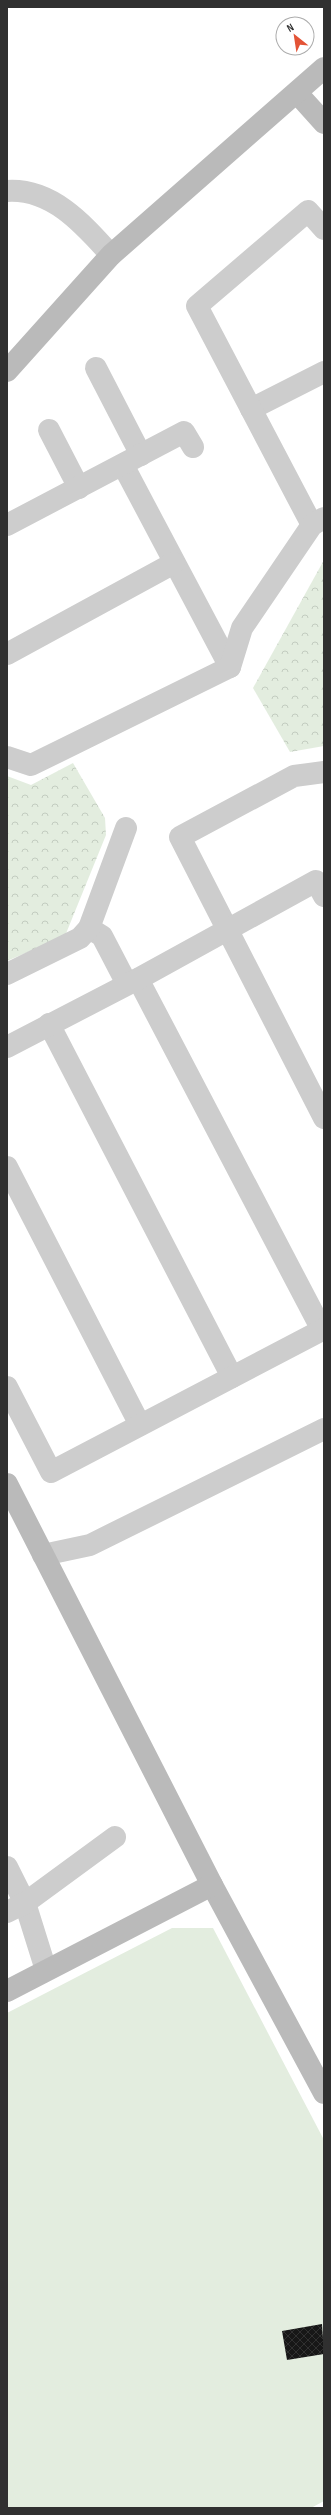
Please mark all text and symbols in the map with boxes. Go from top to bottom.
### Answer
north arrow [275,16,315,56]
text: N [284,21,296,35]

